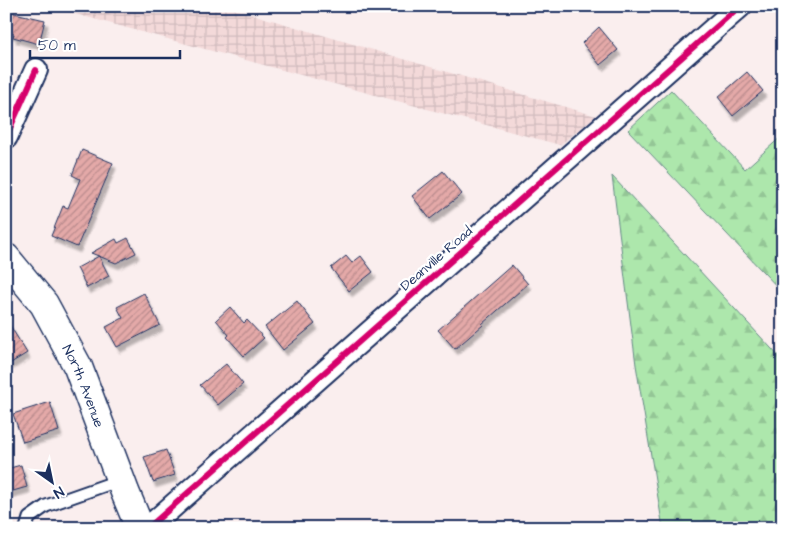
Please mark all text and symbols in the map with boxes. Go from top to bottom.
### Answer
scale bar [30,28,180,60]
text: 50 m [38,35,76,56]
street label: Deanville Road [396,222,477,296]
street label: North Avenue [57,341,109,431]
north arrow [28,456,78,506]
text: N [49,481,68,503]

